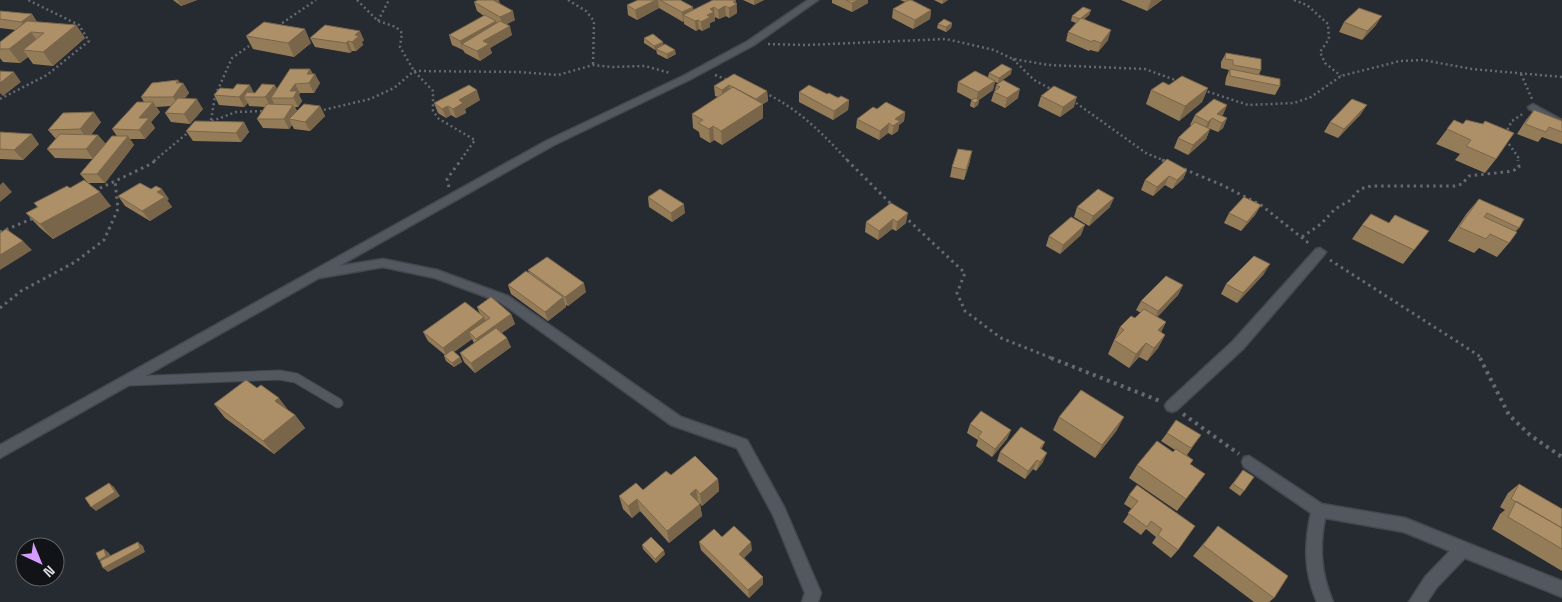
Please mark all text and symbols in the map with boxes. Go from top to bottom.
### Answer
north arrow [15,537,65,587]
text: N [39,562,59,581]

